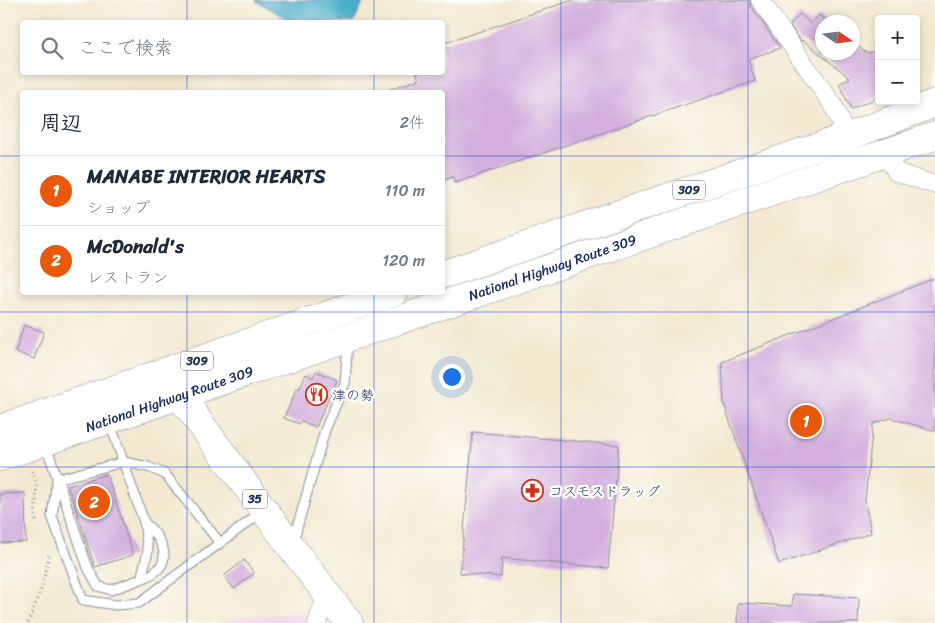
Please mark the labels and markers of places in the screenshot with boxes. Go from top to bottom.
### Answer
restaurant icon: 津の勢 [304,383,328,407]
place label: 津の勢 [332,383,374,408]
pin: 1 [790,402,822,440]
pharmacy icon: コスモスドラッグ [521,479,545,503]
place label: コスモスドラッグ [549,479,660,504]
pin: 2 [78,483,110,521]

